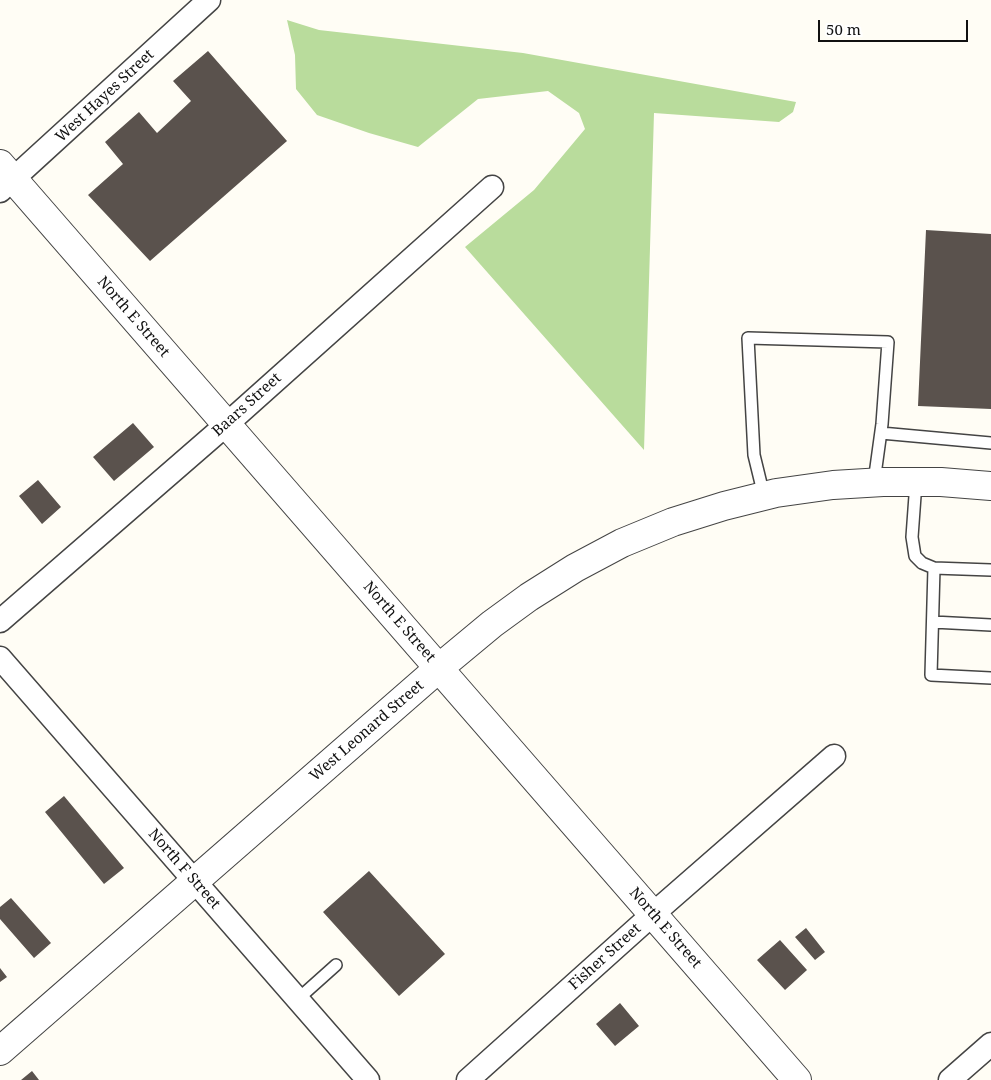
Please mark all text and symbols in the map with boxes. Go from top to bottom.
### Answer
scale bar [821,10,971,42]
text: 50 m [826,19,861,39]
street label: West Hayes Street [52,46,158,146]
street label: North E Street [93,273,173,361]
street label: Baars Street [209,369,285,441]
street label: North E Street [359,578,439,666]
street label: West Leonard Street [306,677,428,785]
street label: North F Street [144,825,224,913]
street label: North E Street [625,884,705,972]
street label: Fisher Street [565,920,645,994]

